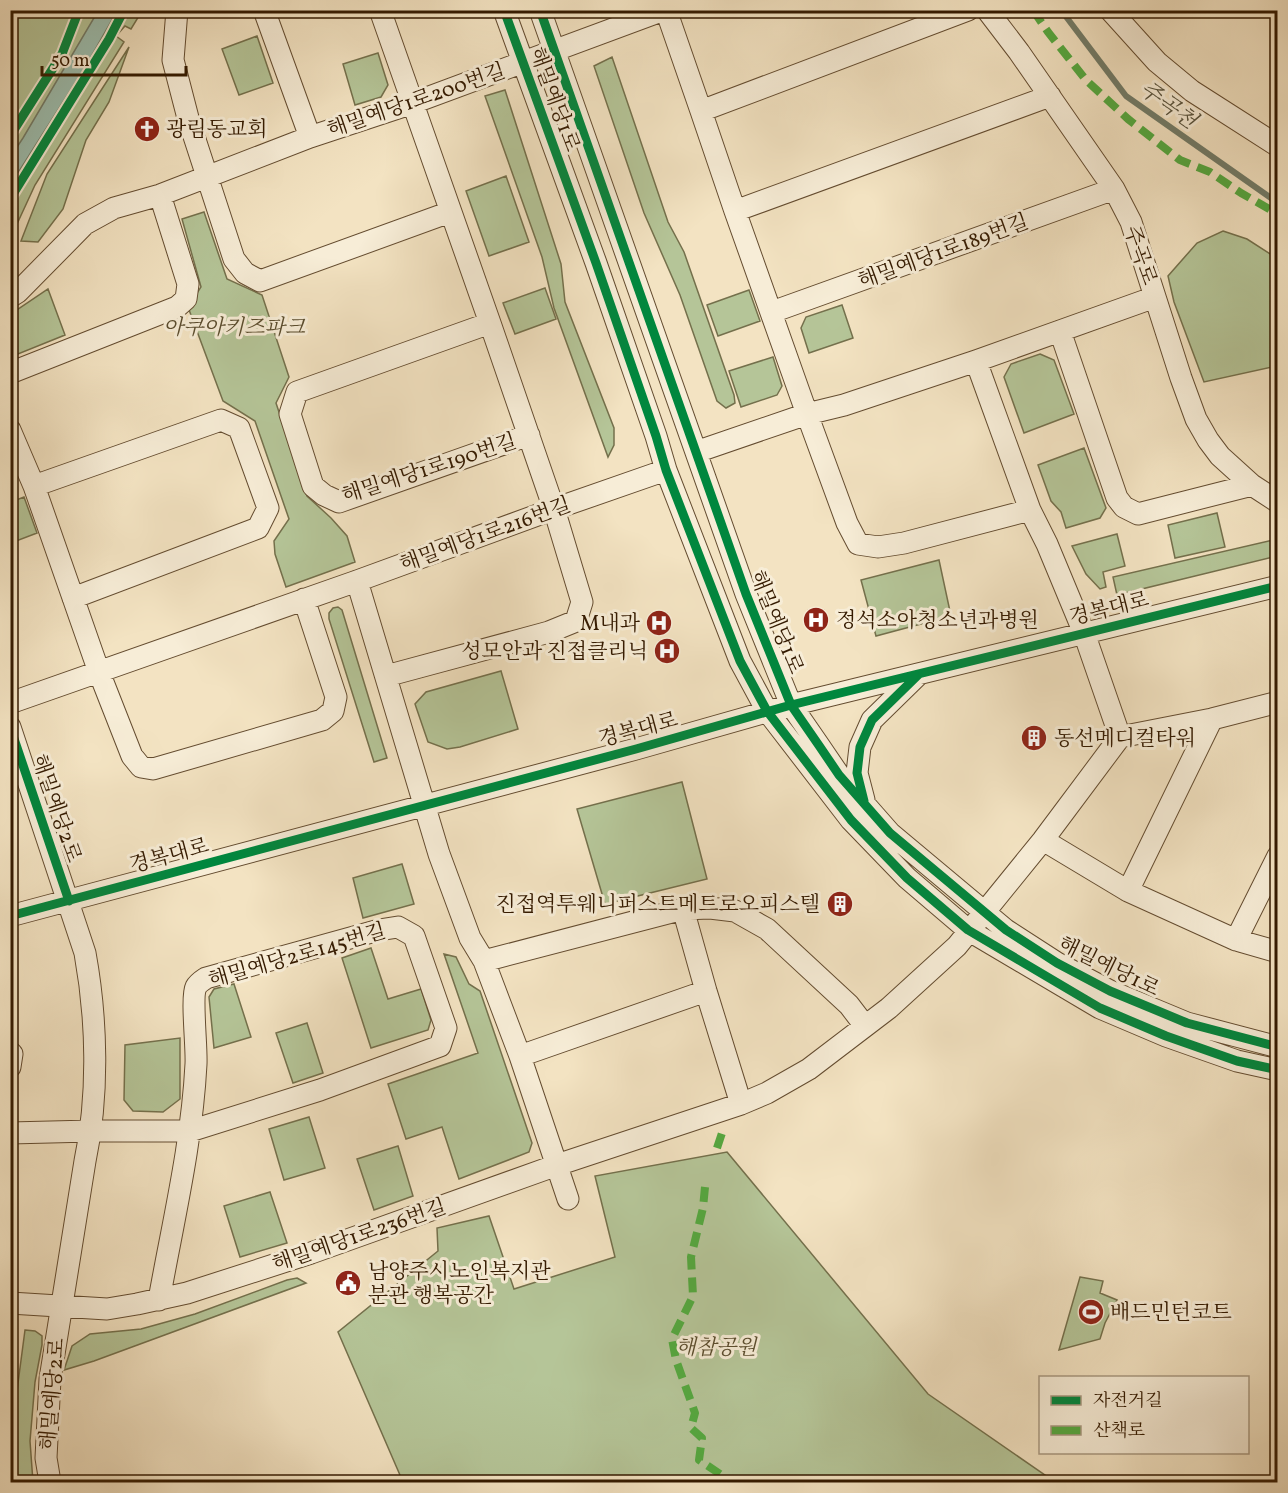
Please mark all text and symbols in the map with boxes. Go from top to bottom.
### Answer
scale bar [42,39,186,77]
street label: 해밀예당1로 [521,43,586,156]
text: 50 m [51,49,90,74]
street label: 해밀예당1로200번길 [323,57,510,146]
water label: 주곡천 [1133,75,1204,138]
church icon: 광림동교회 [132,114,162,144]
place label: 광림동교회 [166,116,267,145]
street label: 해밀예당1로189번길 [854,208,1033,297]
street label: 주곡로 [1116,222,1163,289]
park label: 아쿠아키즈파크 [163,314,306,343]
street label: 해밀예당1로190번길 [338,427,521,511]
street label: 해밀예당1로216번길 [396,491,575,580]
street label: 해밀예당1로 [742,566,810,679]
street label: 경복대로 [1066,586,1152,633]
hospital icon: 정석소아청소년과병원 [801,605,831,635]
place label: 정석소아청소년과병원 [836,607,1039,636]
hospital icon: M내과 [644,608,674,638]
place label: M내과 [580,610,641,639]
hospital icon: 성모안과 진접클리닉 [652,636,682,666]
place label: 성모안과 진접클리닉 [461,638,648,667]
street label: 경복대로 [595,706,681,755]
building icon: 동선메디컬타워 [1019,723,1049,753]
place label: 동선메디컬타워 [1054,725,1196,754]
street label: 해밀예당2로 [24,750,88,866]
street label: 경복대로 [126,832,212,881]
building icon: 진접역투웨니퍼스트메트로오피스텔 [825,889,855,919]
place label: 진접역투웨니퍼스트메트로오피스텔 [495,891,820,920]
street label: 해밀예당2로145번길 [205,917,390,996]
street label: 해밀예당1로 [1053,930,1164,1004]
street label: 해밀예당1로236번길 [269,1193,450,1280]
place label: 남양주시노인복지관 분관 행복공간 [368,1258,551,1311]
public building icon: 남양주시노인복지관 분관 행복공간 [333,1268,363,1298]
sports icon: 배드민턴코트 [1076,1297,1106,1327]
place label: 배드민턴코트 [1110,1299,1232,1328]
park label: 해참공원 [675,1334,758,1363]
street label: 해밀예당2로 [34,1337,73,1452]
legend [1039,1376,1249,1454]
text: 자전거길 [1093,1389,1163,1414]
text: 산책로 [1093,1419,1145,1444]

